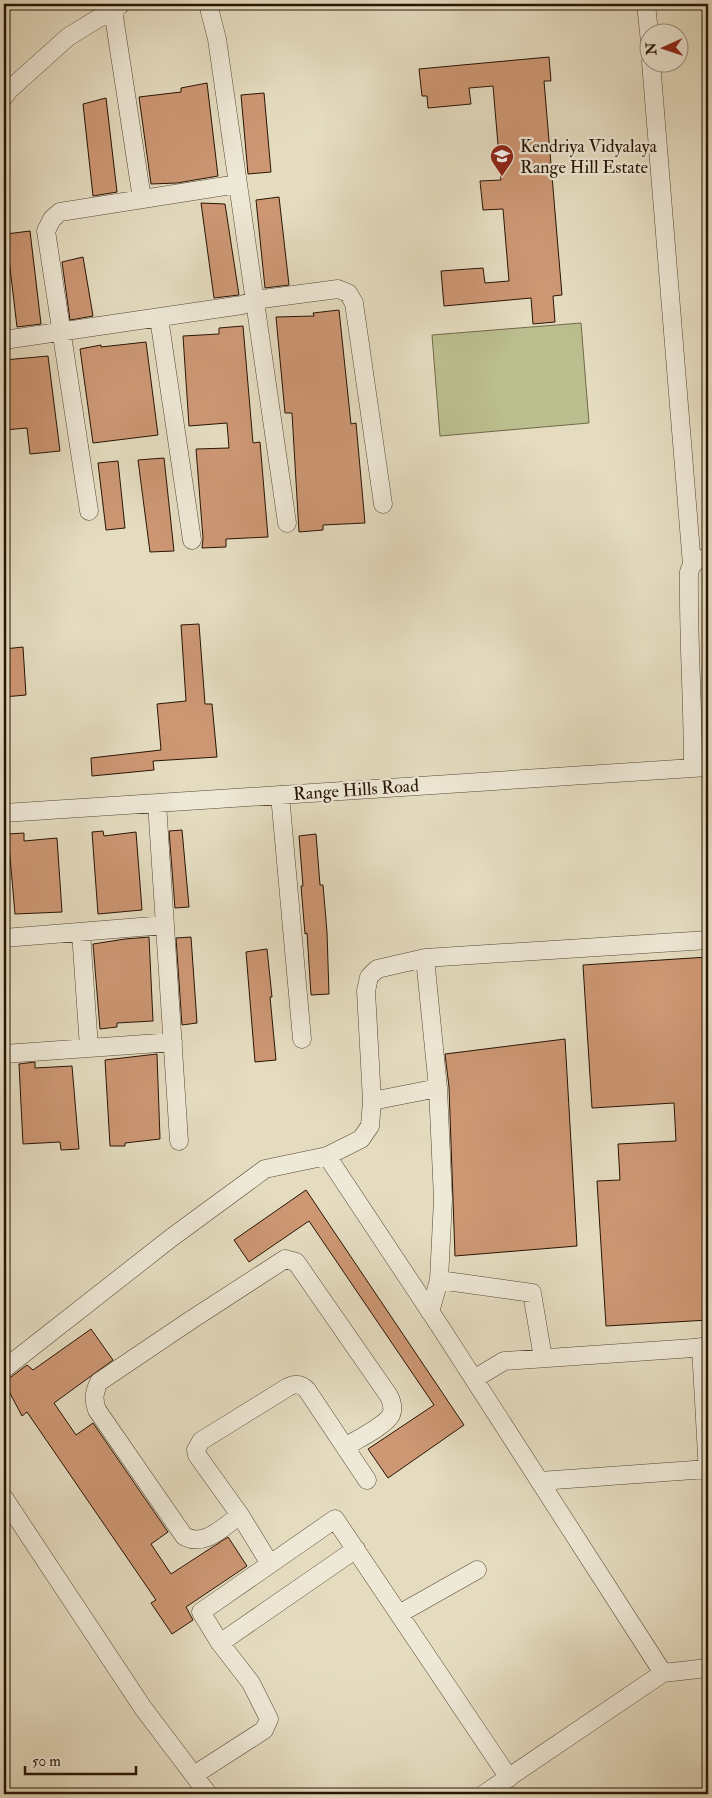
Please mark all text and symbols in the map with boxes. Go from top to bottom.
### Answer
north arrow [640,22,690,72]
text: N [643,41,660,56]
place label: Kendriya Vidyalaya Range Hill Estate [520,135,658,179]
school or university icon: Kendriya Vidyalaya Range Hill Estate [489,143,515,177]
street label: Range Hills Road [292,774,420,806]
scale bar [25,1743,136,1775]
text: 50 m [32,1752,61,1771]

